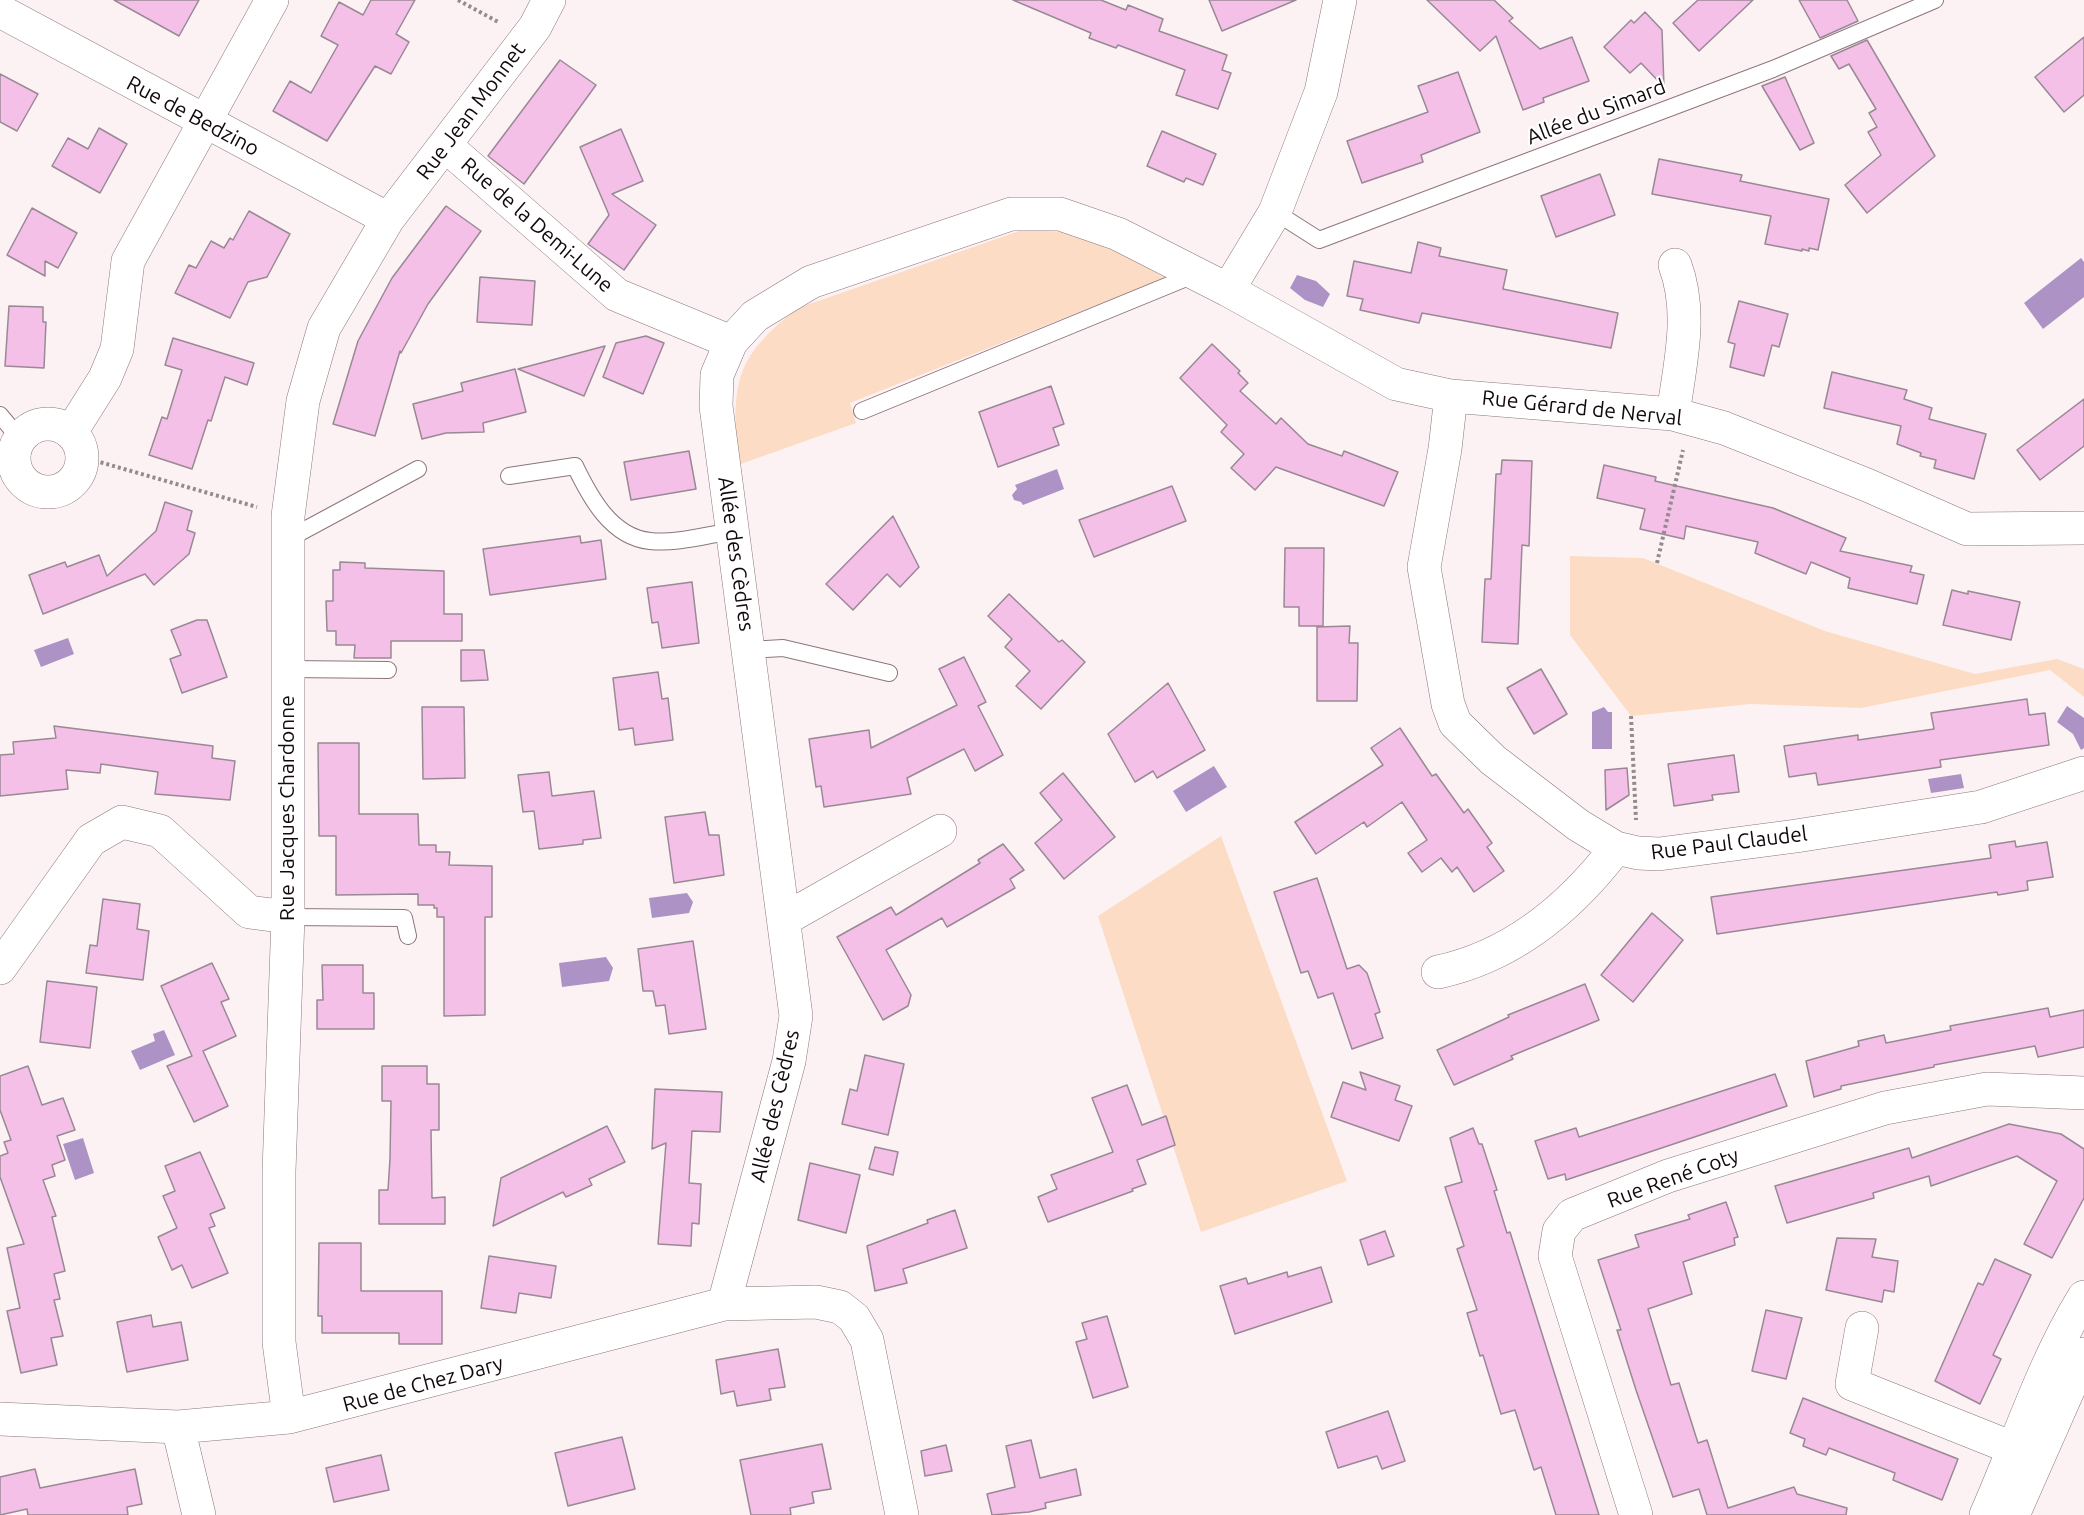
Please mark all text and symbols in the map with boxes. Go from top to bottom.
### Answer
street label: Rue Jean Monnet [411,37,531,185]
street label: Rue de Bedzino [122,71,264,161]
street label: Allée du Simard [1523,74,1669,150]
street label: Rue de la Demi-Lune [456,152,618,298]
street label: Rue Gérard de Nerval [1481,385,1683,431]
street label: Allée des Cèdres [713,475,759,633]
street label: Rue Jacques Chardonne [274,695,300,921]
street label: Rue Paul Claudel [1649,821,1809,865]
street label: Allée des Cèdres [745,1027,805,1185]
street label: Rue René Coty [1604,1143,1742,1213]
street label: Rue de Chez Dary [340,1350,506,1418]

